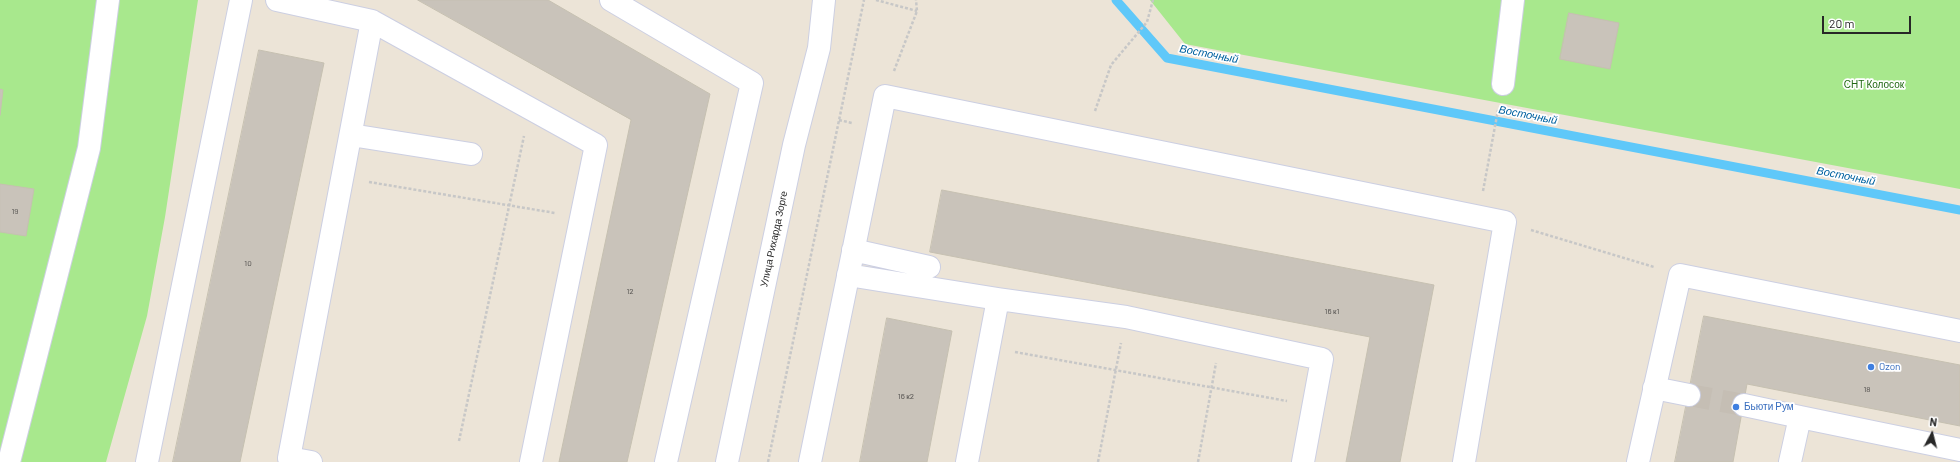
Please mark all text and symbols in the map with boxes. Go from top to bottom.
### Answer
scale bar [1824,8,1913,34]
text: 20 m [1829,16,1855,30]
water label: Восточный [1178,42,1240,66]
park label: СНТ Колосок [1844,79,1904,91]
water label: Восточный [1497,103,1559,127]
water label: Восточный [1815,164,1877,188]
street label: Улица Рихарда Зорге [758,190,790,288]
house number: 19 [12,206,18,216]
house number: 10 [244,258,252,268]
house number: 12 [626,286,634,296]
house number: 16 к1 [1325,306,1339,316]
place label: Ozon [1879,361,1901,373]
marker: Ozon [1866,362,1876,372]
house number: 18 [1864,384,1870,394]
house number: 16 к2 [898,391,914,401]
place label: Бьюти Рум [1744,401,1794,413]
marker: Бьюти Рум [1731,402,1741,412]
north arrow [1912,414,1952,454]
text: N [1929,415,1938,428]

